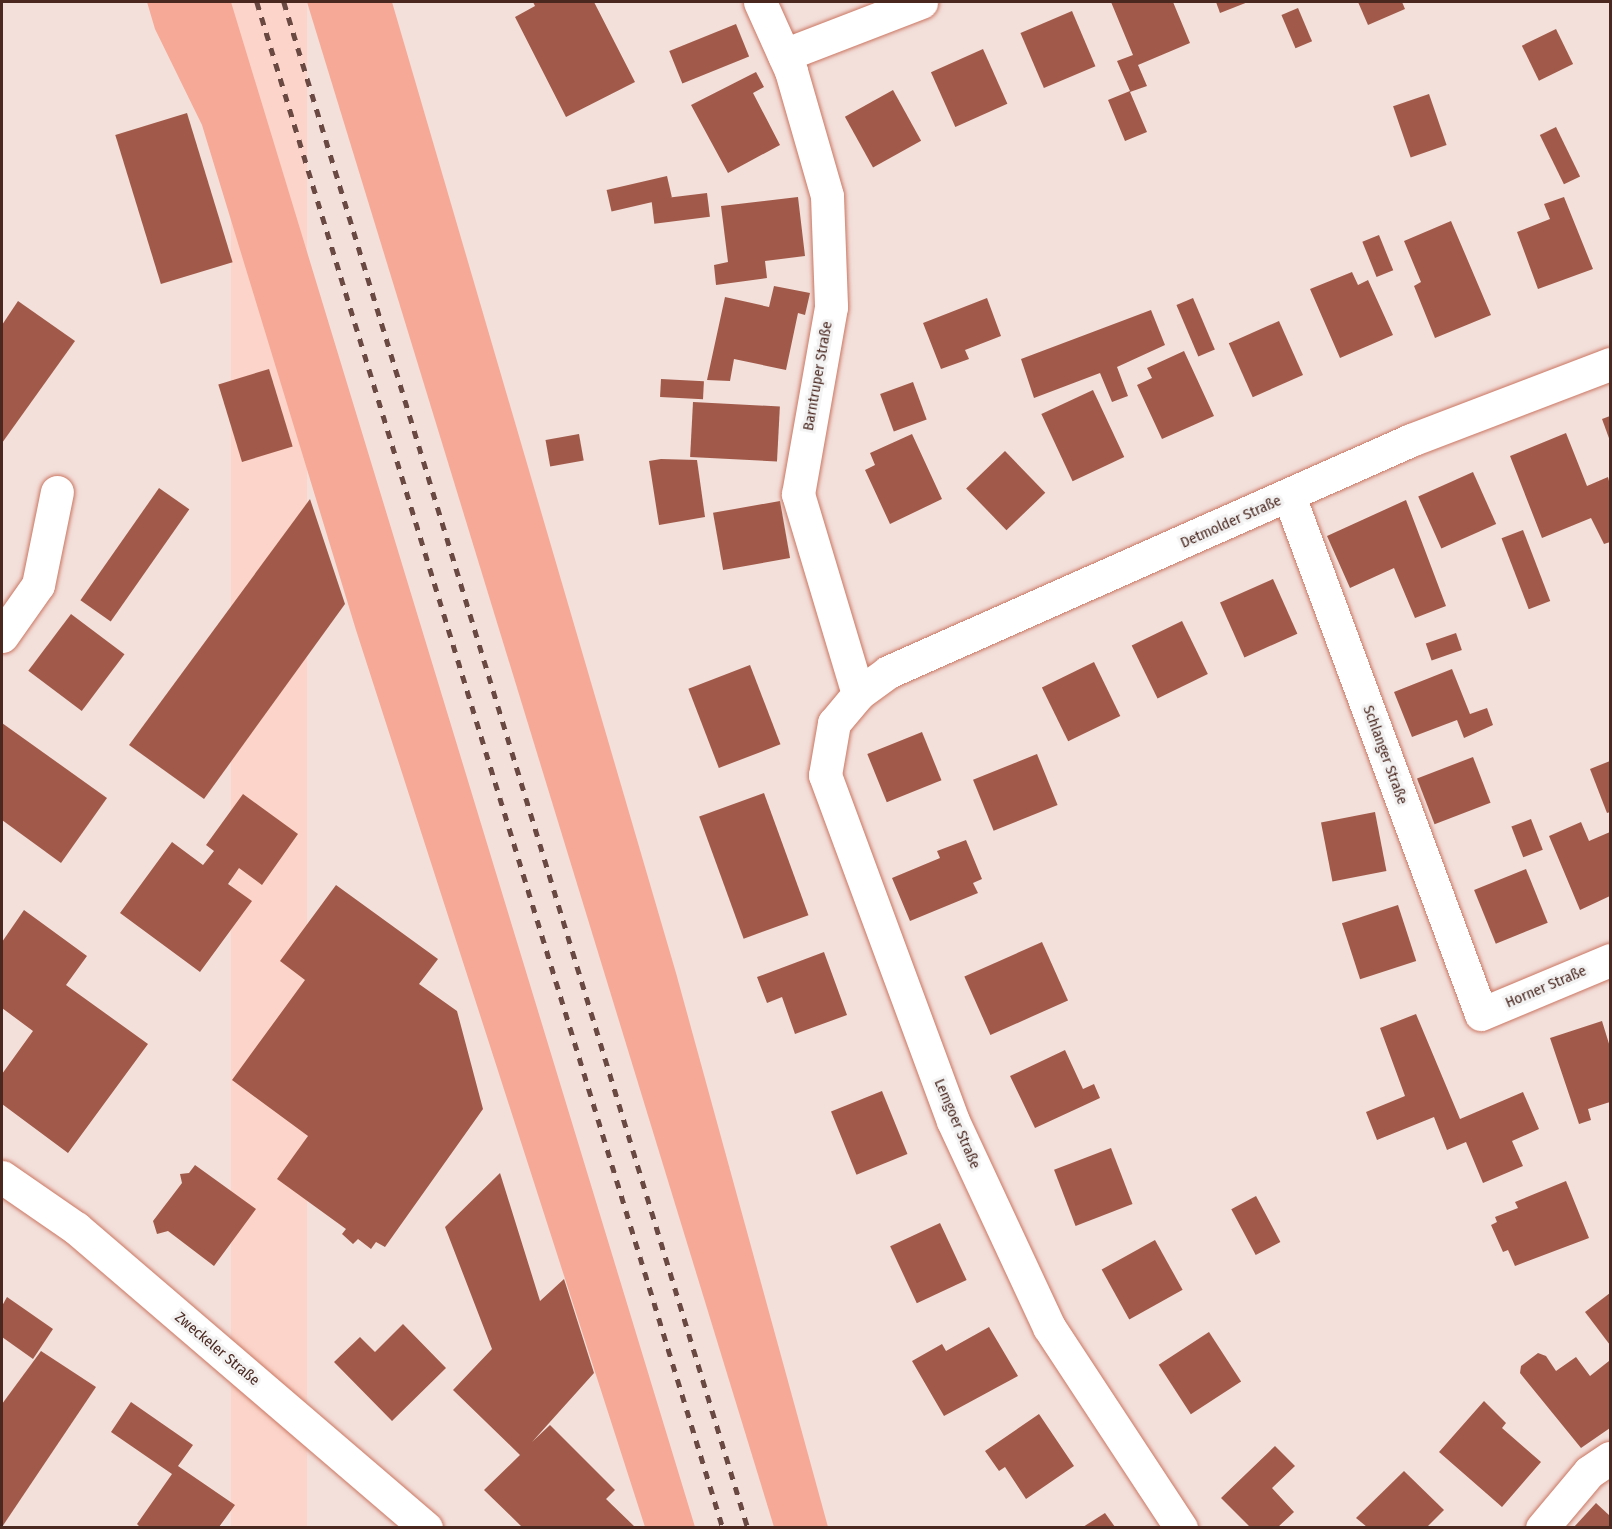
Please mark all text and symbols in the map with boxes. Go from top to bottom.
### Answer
street label: Barntruper Straße [800,320,836,432]
street label: Detmolder Straße [1178,492,1284,552]
street label: Schlanger Straße [1359,703,1411,807]
street label: Horner Straße [1503,962,1589,1012]
street label: Lemgoer Straße [930,1076,984,1172]
street label: Zweckeler Straße [171,1308,263,1390]

